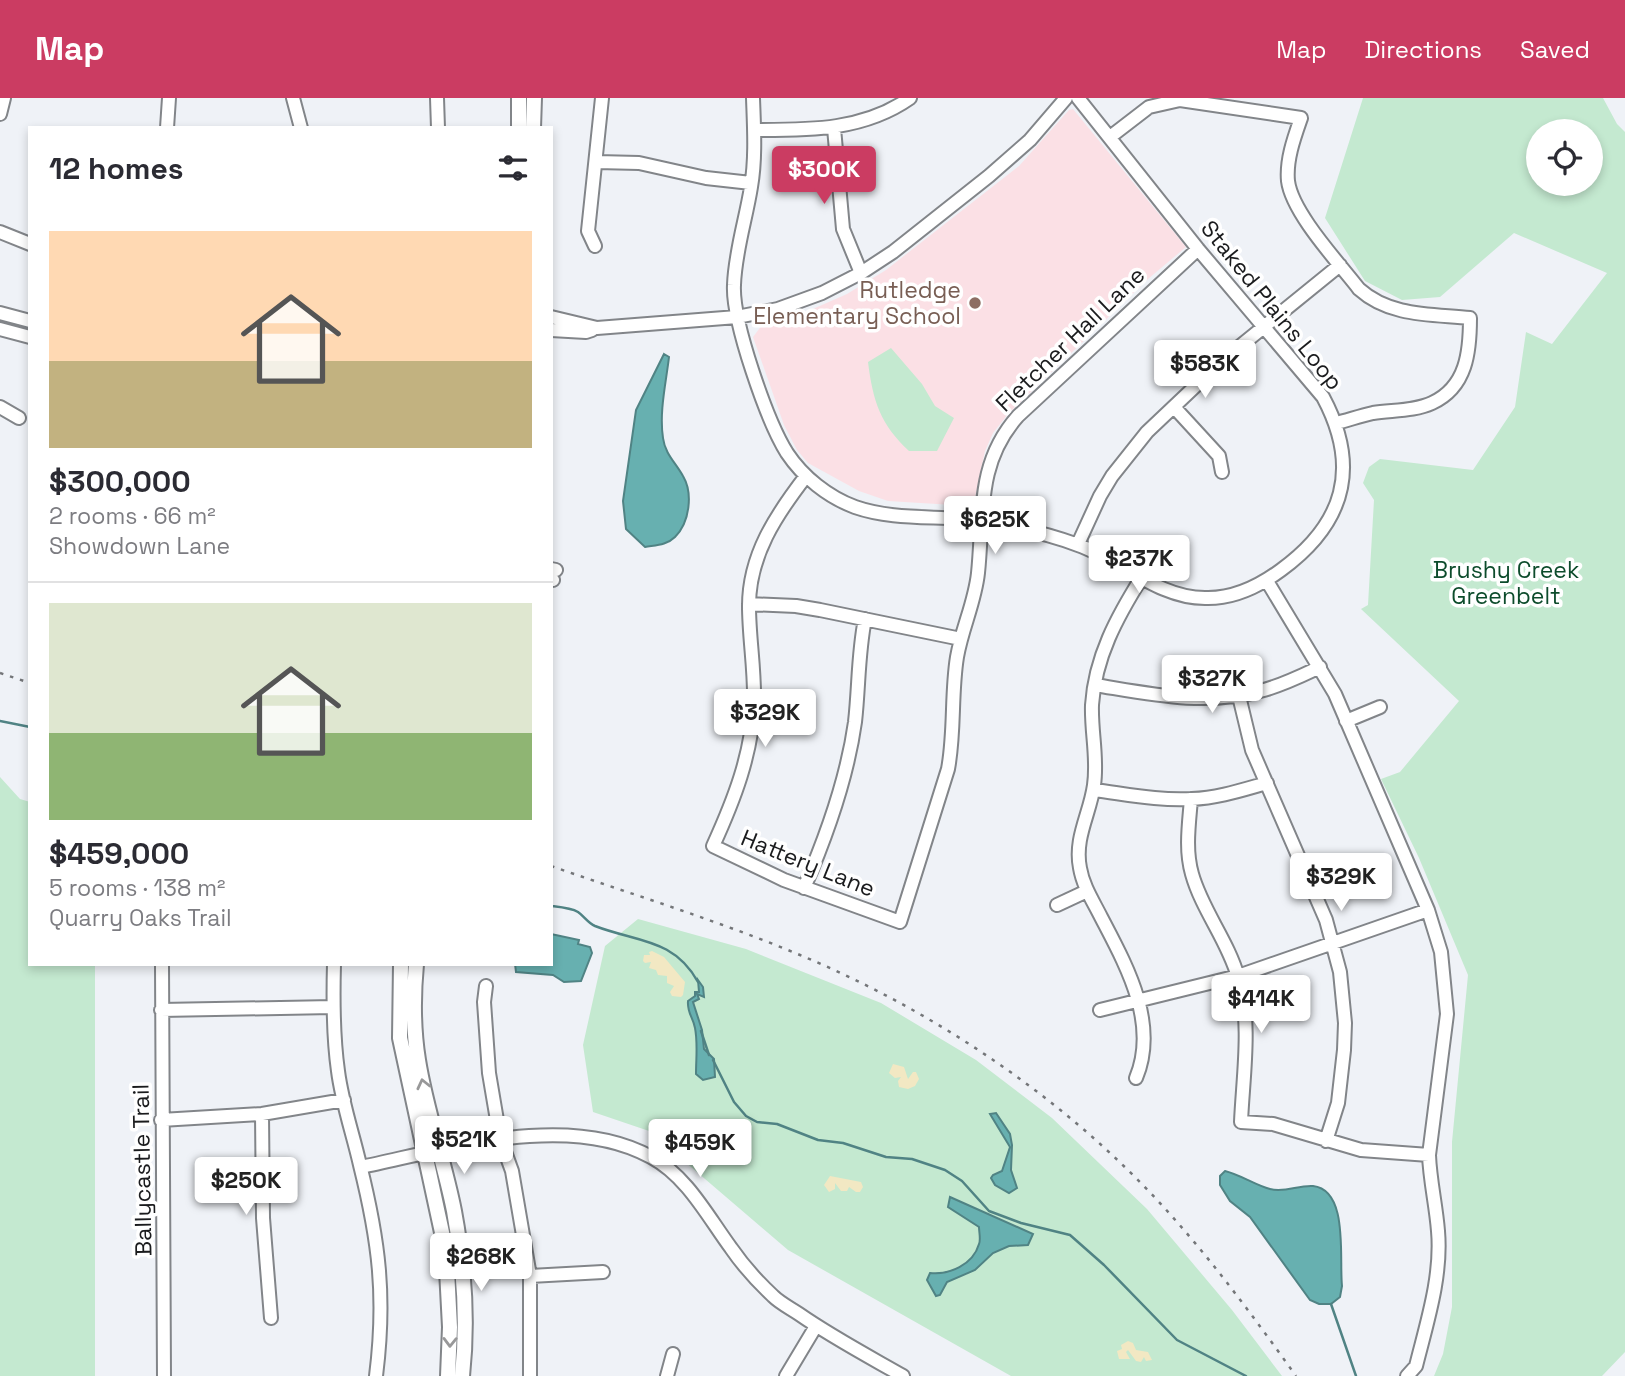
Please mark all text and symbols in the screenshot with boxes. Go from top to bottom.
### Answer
text: Map [35,28,104,70]
text: Map [1276,34,1326,65]
text: Directions [1364,34,1482,65]
text: Saved [1520,34,1590,65]
map controls [1526,119,1603,196]
button: locate [1526,119,1603,196]
pin: $300K [775,146,873,206]
text: 12 homes [49,149,184,188]
icon: filters [494,149,532,187]
text: $300K [788,154,860,184]
street label: Staked Plains Loop [1194,214,1350,396]
street label: Fletcher Hall Lane [989,260,1151,418]
place label: Rutledge Elementary School [753,275,961,331]
icon: home [228,276,354,402]
marker: Rutledge Elementary School [967,295,983,311]
pin: $583K [1156,341,1254,400]
text: $583K [1170,348,1240,378]
text: $300,000 [49,462,191,501]
pin: $625K [946,496,1044,556]
text: 2 rooms · 66 m² [49,501,216,531]
text: $625K [960,504,1030,534]
text: Showdown Lane [49,531,230,561]
pin: $237K [1090,536,1188,595]
text: $237K [1105,543,1173,573]
park label: Brushy Creek Greenbelt [1433,555,1579,611]
icon: home [228,648,354,774]
pin: $327K [1163,656,1261,715]
text: $327K [1178,663,1246,693]
pin: $329K [716,690,814,749]
text: $329K [730,697,800,727]
street label: Hattery Lane [737,822,879,904]
text: $459,000 [49,834,189,873]
pin: $329K [1292,854,1390,913]
text: $329K [1306,861,1376,891]
text: 5 rooms · 138 m² [49,873,225,903]
text: Quarry Oaks Trail [49,903,232,933]
pin: $414K [1212,976,1310,1035]
text: $414K [1227,983,1295,1013]
one-way arrow [417,1078,431,1090]
street label: Ballycastle Trail [125,1084,159,1256]
pin: $521K [415,1116,513,1176]
pin: $459K [651,1119,749,1179]
text: $521K [431,1124,497,1154]
text: $459K [665,1127,735,1157]
pin: $250K [197,1158,295,1217]
text: $250K [211,1165,281,1195]
pin: $268K [432,1234,530,1293]
text: $268K [446,1241,516,1271]
one-way arrow [442,1337,458,1348]

